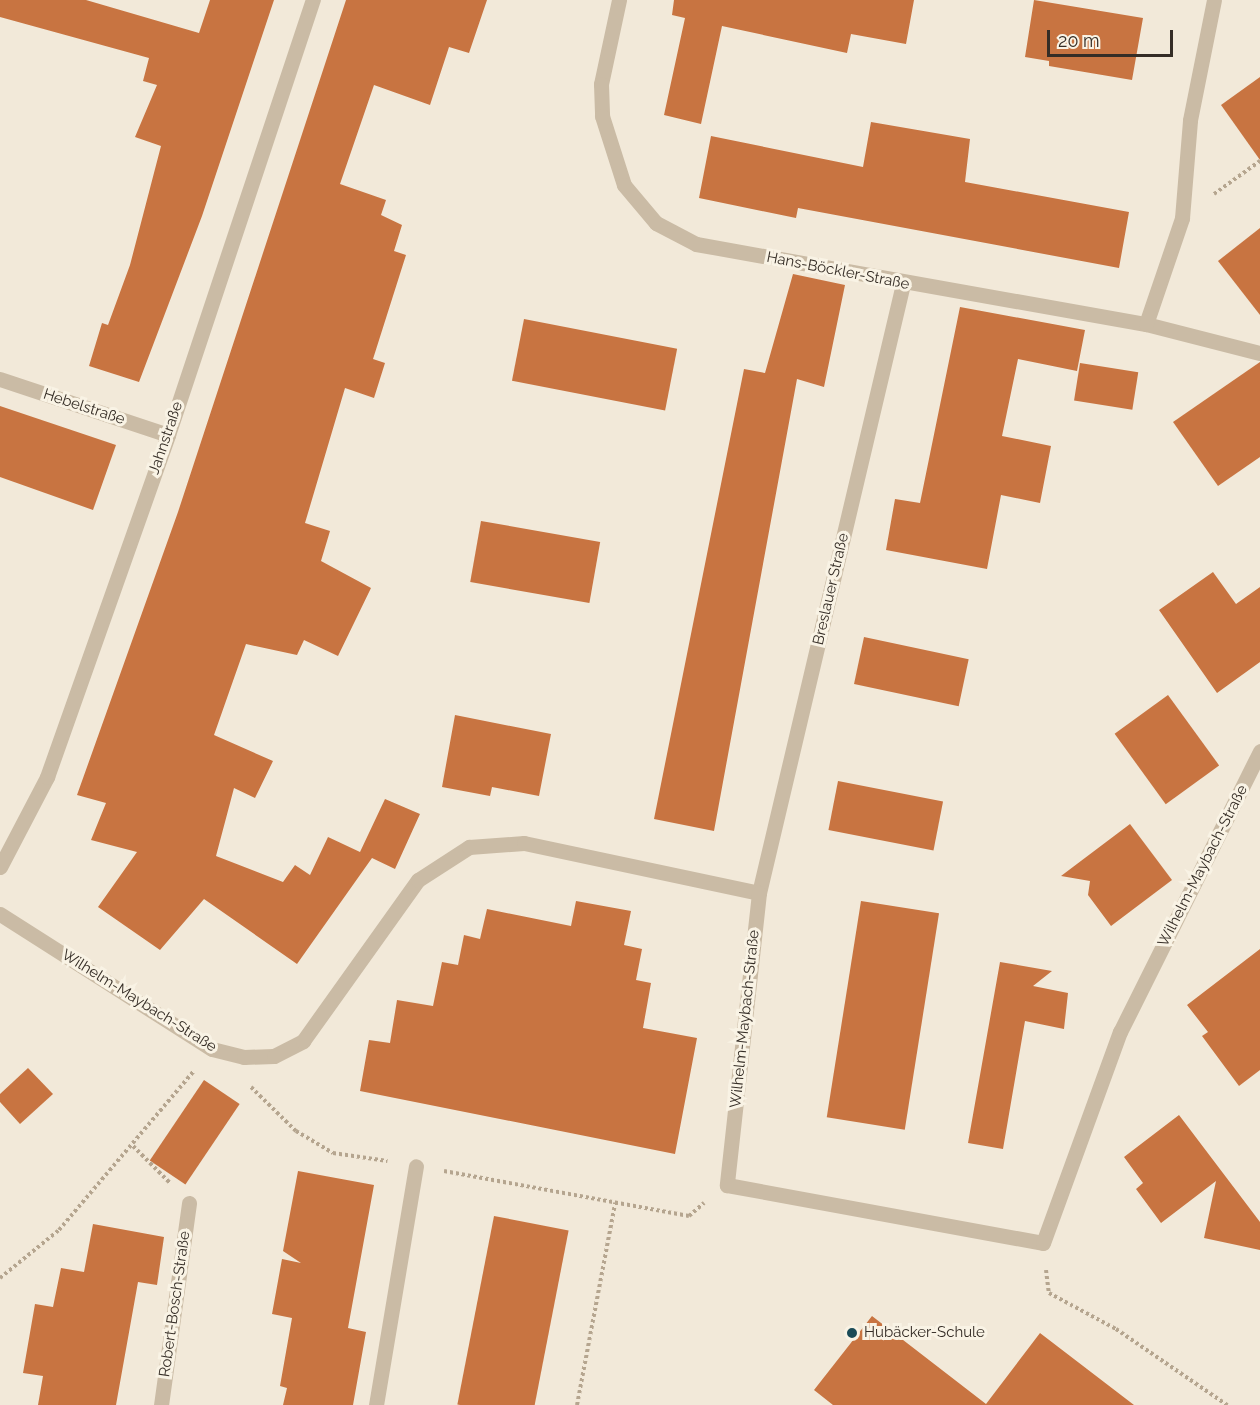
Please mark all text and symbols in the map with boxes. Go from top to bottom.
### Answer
scale bar [1050,18,1176,56]
text: 20 m [1058,30,1100,51]
street label: Hans-Böckler-Straße [765,248,911,294]
street label: Hebelstraße [41,385,127,429]
street label: Jahnstraße [145,399,187,477]
street label: Breslauer Straße [809,531,853,647]
street label: Wilhelm-Maybach-Straße [1154,782,1252,950]
street label: Wilhelm-Maybach-Straße [727,929,763,1109]
street label: Wilhelm-Maybach-Straße [58,946,220,1056]
street label: Robert-Bosch-Straße [156,1230,194,1378]
place label: Hubäcker-Schule [864,1324,985,1342]
marker: Hubäcker-Schule [845,1326,859,1340]

